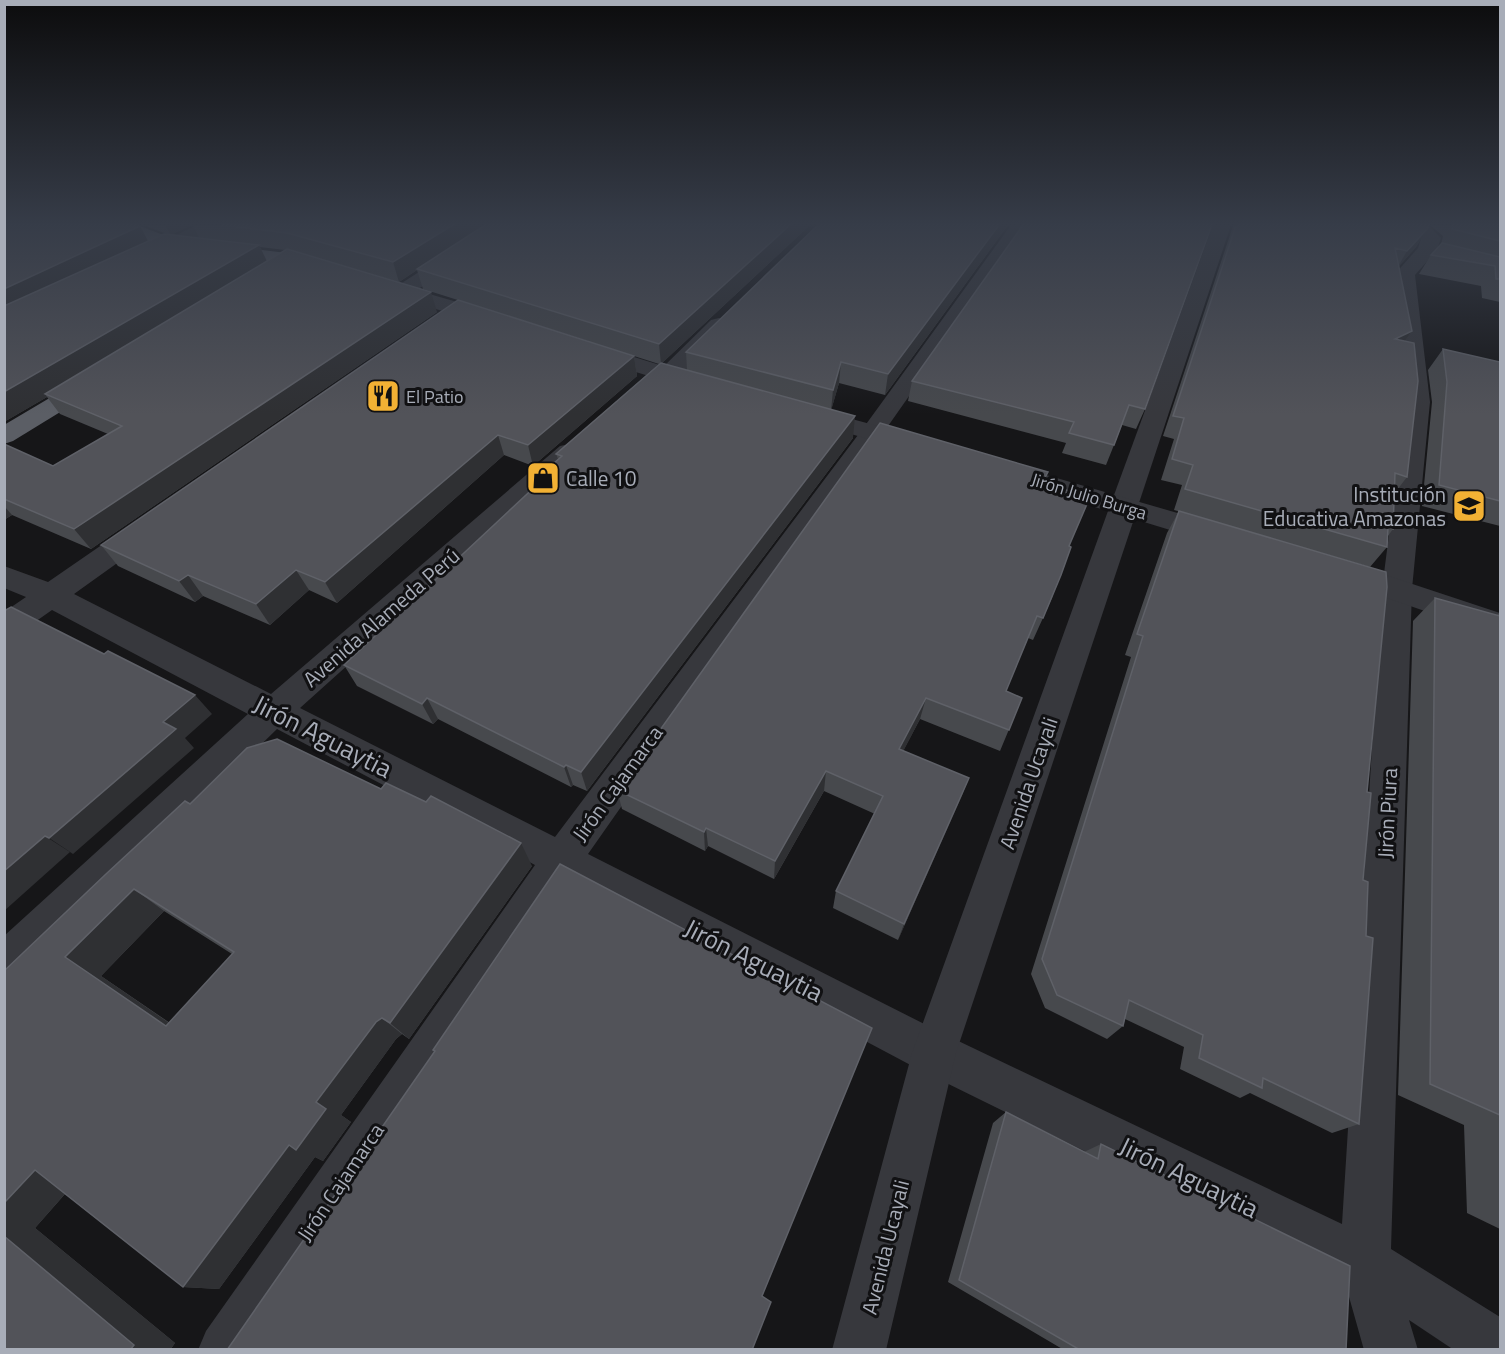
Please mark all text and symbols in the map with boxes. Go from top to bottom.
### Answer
restaurant icon: El Patio [365,378,401,414]
place label: El Patio [406,383,463,410]
shop icon: Calle 10 [525,460,561,496]
place label: Calle 10 [566,462,636,494]
street label: Jirón Julio Burga [1028,466,1150,526]
place label: Institución Educativa Amazonas [1263,478,1446,534]
school or university icon: Institución Educativa Amazonas [1451,488,1487,524]
street label: Avenida Alameda Perú [296,540,466,694]
street label: Jirón Aguaytia [247,684,399,788]
street label: Avenida Ucayali [990,713,1066,853]
street label: Jirón Cajamarca [564,718,670,848]
street label: Jirón Piura [1369,766,1405,859]
street label: Jirón Aguaytia [678,908,830,1012]
street label: Jirón Cajamarca [289,1116,392,1248]
street label: Jirón Aguaytia [1113,1126,1265,1228]
street label: Avenida Ucayali [853,1176,917,1318]

